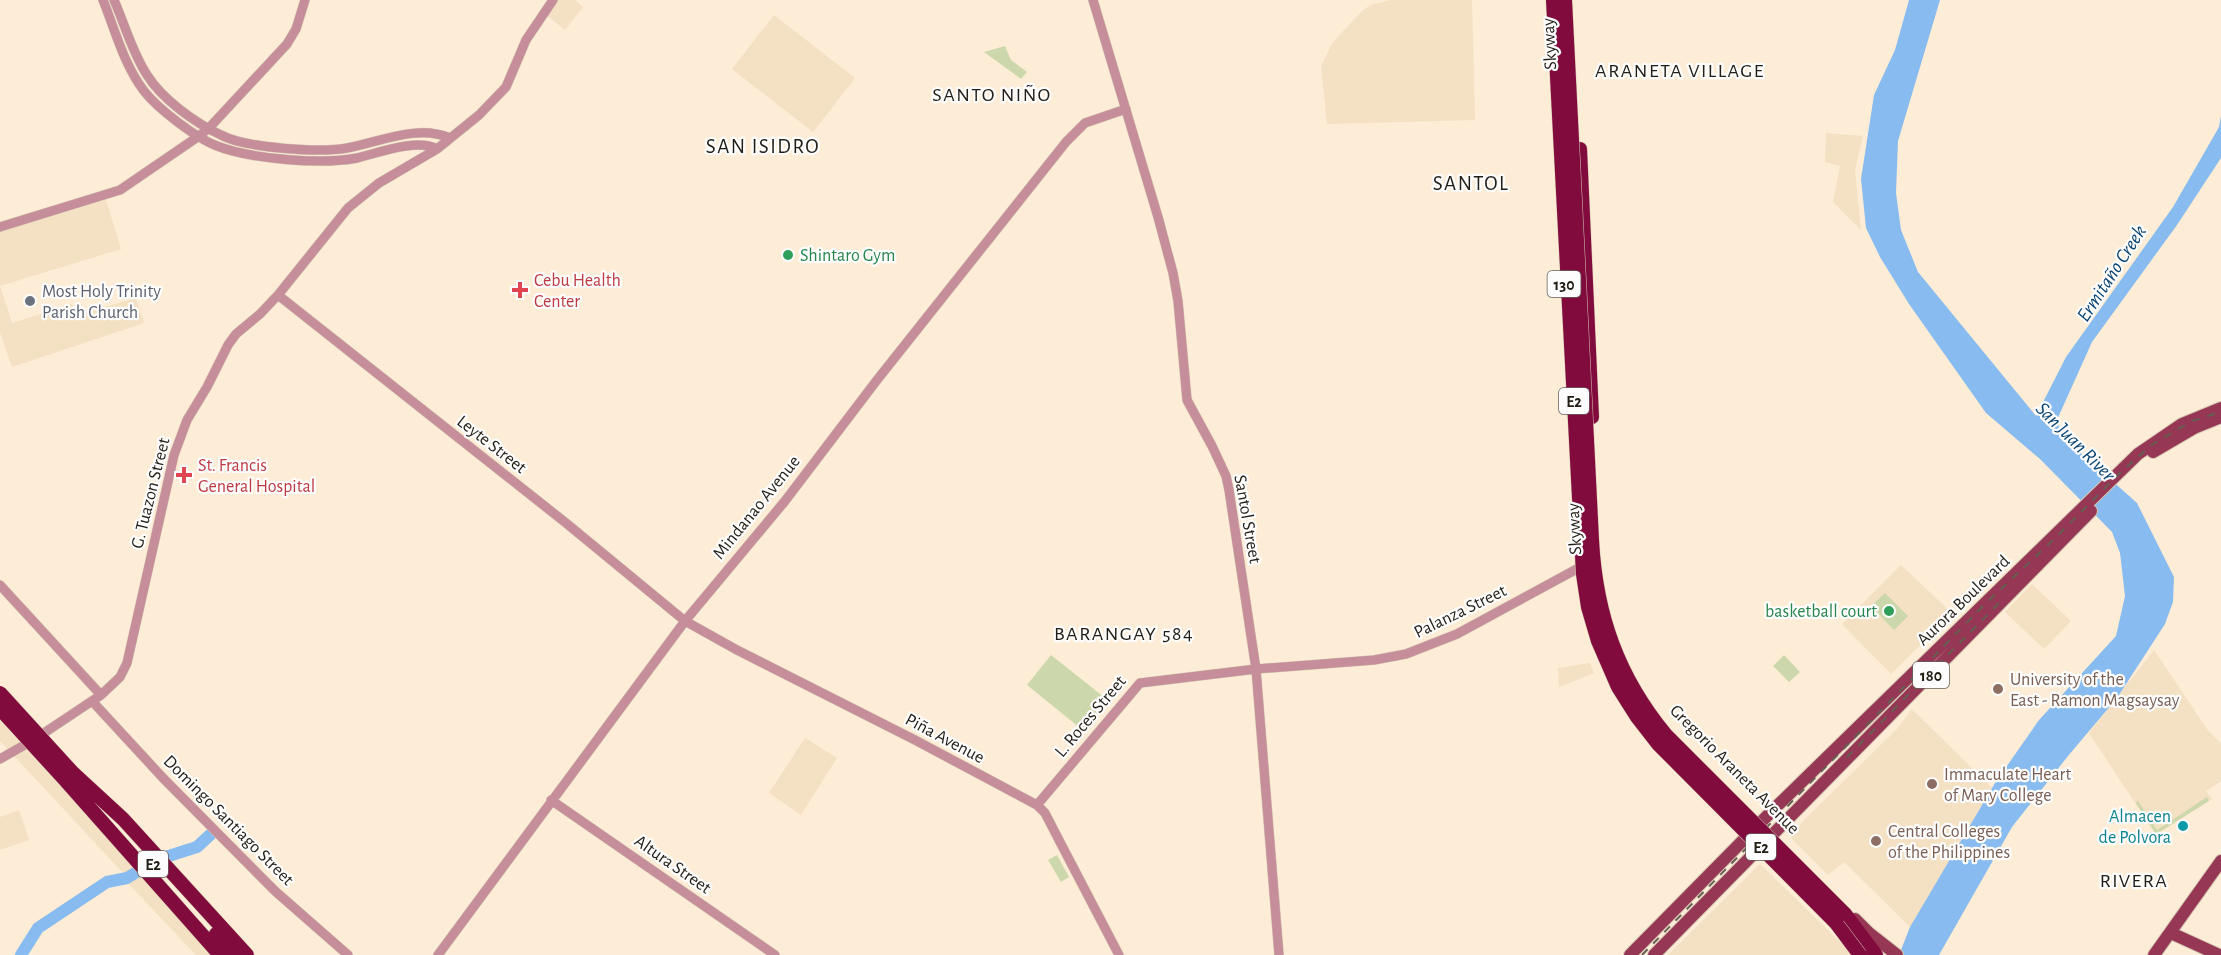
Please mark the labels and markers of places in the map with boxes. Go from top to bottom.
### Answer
place label: Shintaro Gym [800,247,895,265]
marker: Shintaro Gym [781,248,795,262]
place label: Cebu Health Center [534,272,621,311]
marker: Cebu Health Center [511,281,529,299]
place label: Most Holy Trinity Parish Church [42,283,161,322]
marker: Most Holy Trinity Parish Church [23,294,37,308]
place label: St. Francis General Hospital [198,457,315,496]
marker: St. Francis General Hospital [175,466,193,484]
place label: basketball court [1765,603,1877,621]
marker: basketball court [1882,604,1896,618]
place label: University of the East - Ramon Magsaysay [2010,671,2180,710]
marker: University of the East - Ramon Magsaysay [1991,682,2005,696]
place label: Immaculate Heart of Mary College [1944,766,2071,805]
marker: Immaculate Heart of Mary College [1925,777,1939,791]
place label: Almacen de Polvora [2099,808,2171,847]
marker: Almacen de Polvora [2176,819,2190,833]
place label: Central Colleges of the Philippines [1888,823,2010,862]
marker: Central Colleges of the Philippines [1869,834,1883,848]

